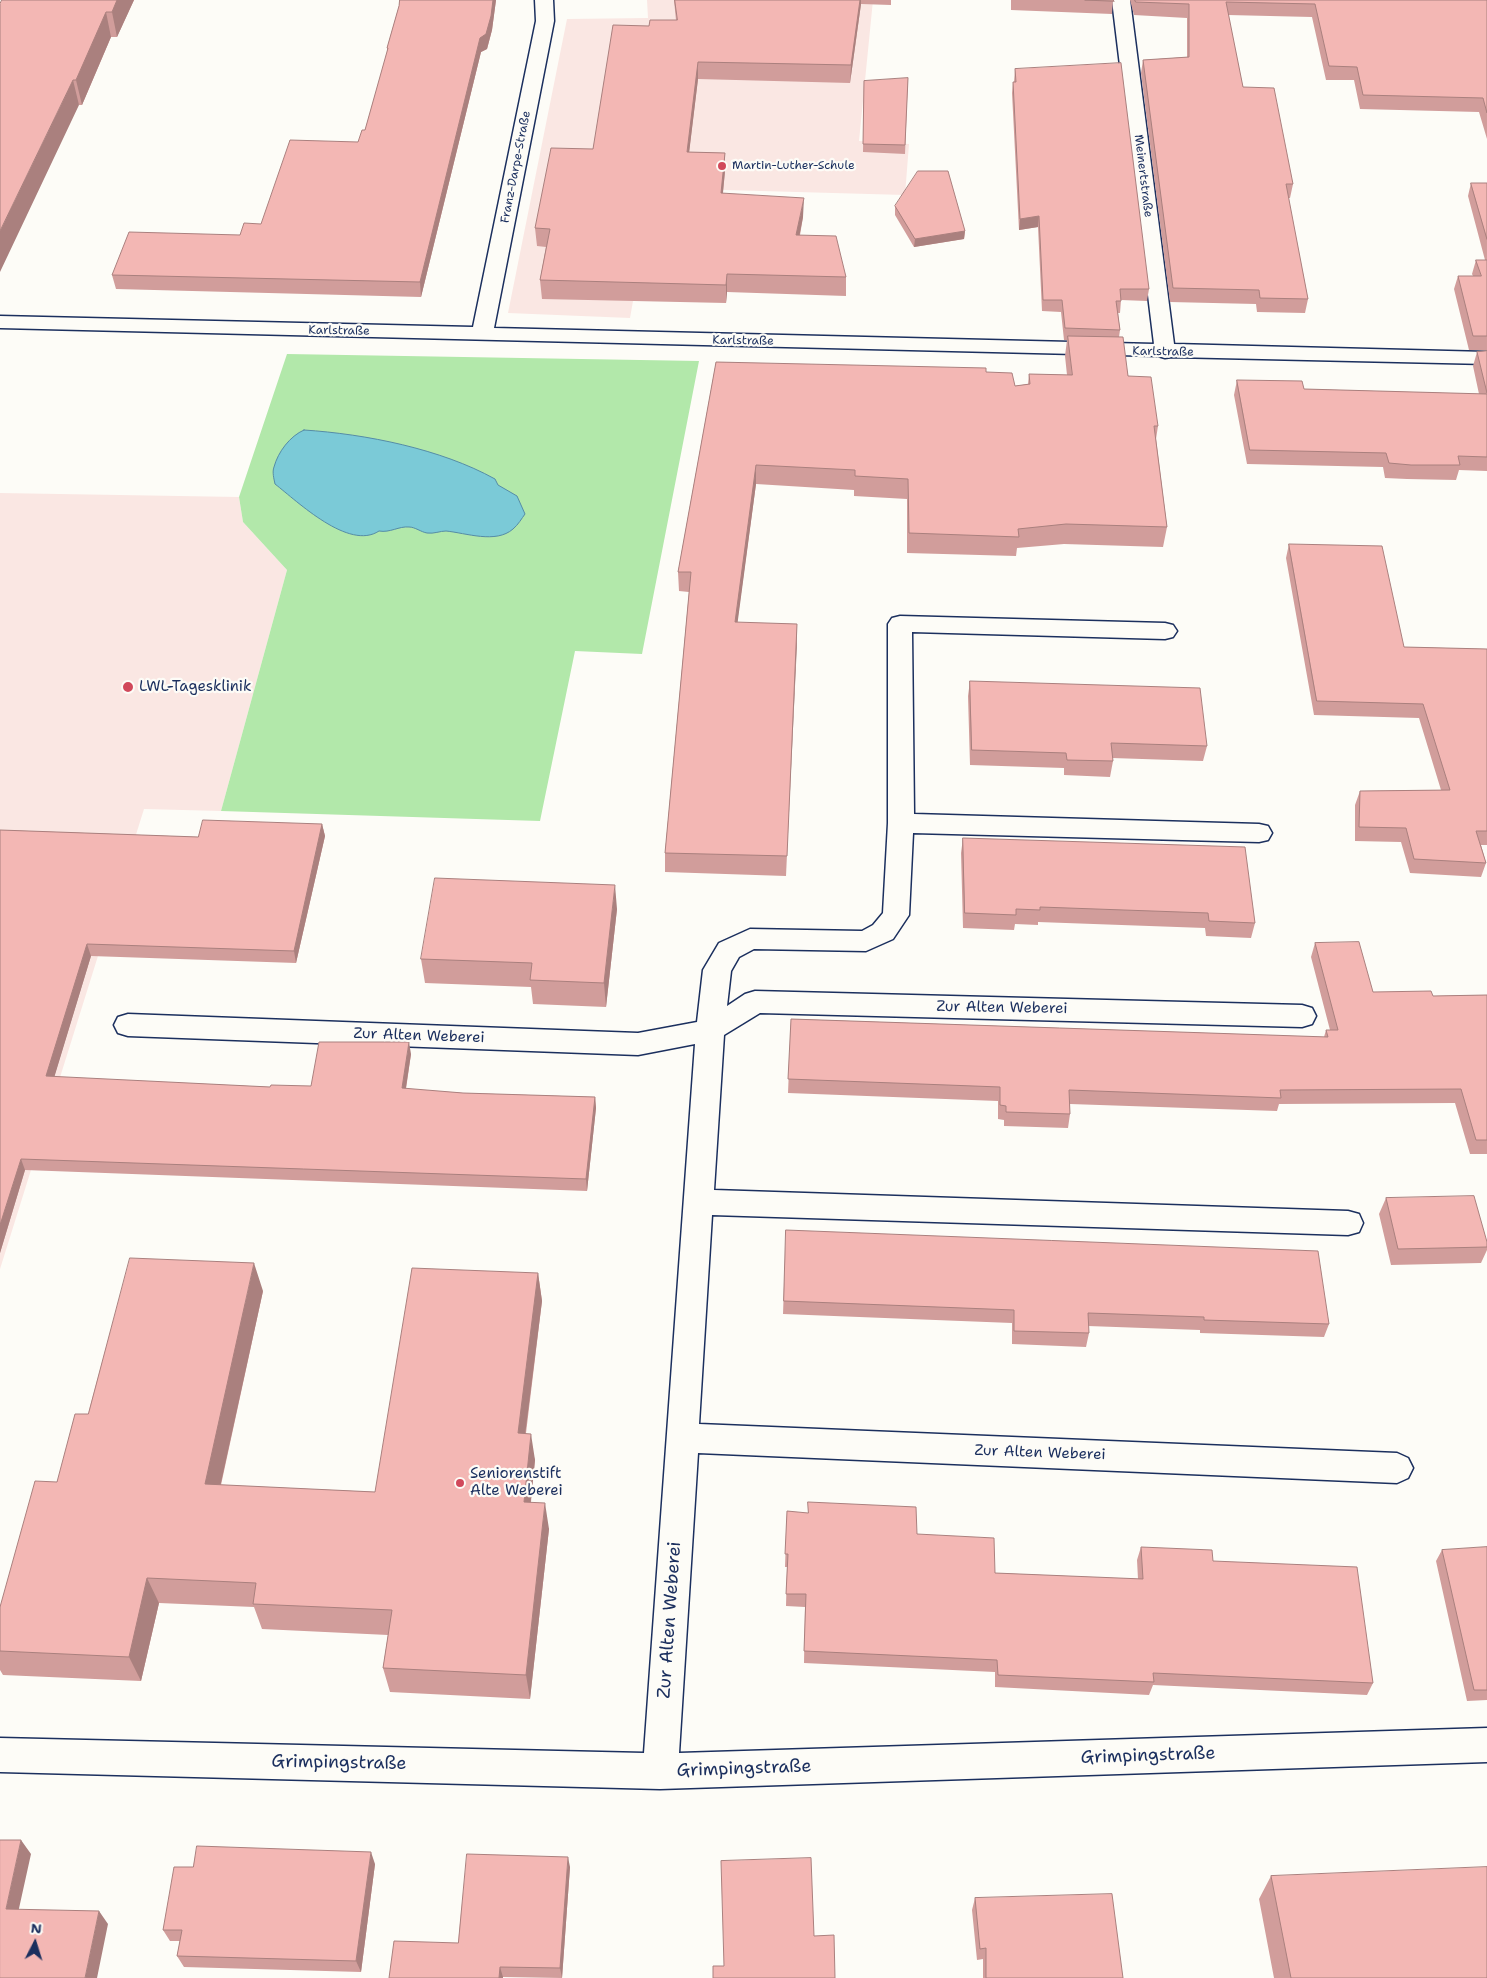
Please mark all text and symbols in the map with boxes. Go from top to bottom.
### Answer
street label: Franz-Darpe-Straße [498,110,534,224]
street label: Meinertstraße [1131,134,1155,218]
place label: Martin-Luther-Schule [732,159,855,173]
marker: Martin-Luther-Schule [716,160,728,172]
street label: Karlstraße [308,323,370,339]
street label: Karlstraße [712,333,774,349]
street label: Karlstraße [1132,344,1194,360]
place label: LWL-Tagesklinik [139,678,251,696]
marker: LWL-Tagesklinik [121,680,135,694]
street label: Zur Alten Weberei [936,998,1068,1018]
street label: Zur Alten Weberei [353,1025,485,1047]
street label: Zur Alten Weberei [974,1442,1106,1464]
place label: Seniorenstift Alte Weberei [470,1465,563,1500]
marker: Seniorenstift Alte Weberei [454,1477,466,1489]
street label: Zur Alten Weberei [654,1541,686,1699]
street label: Grimpingstraße [1080,1743,1216,1769]
street label: Grimpingstraße [271,1751,407,1775]
street label: Grimpingstraße [676,1756,812,1782]
north arrow [10,1918,60,1968]
text: N [30,1919,43,1938]

